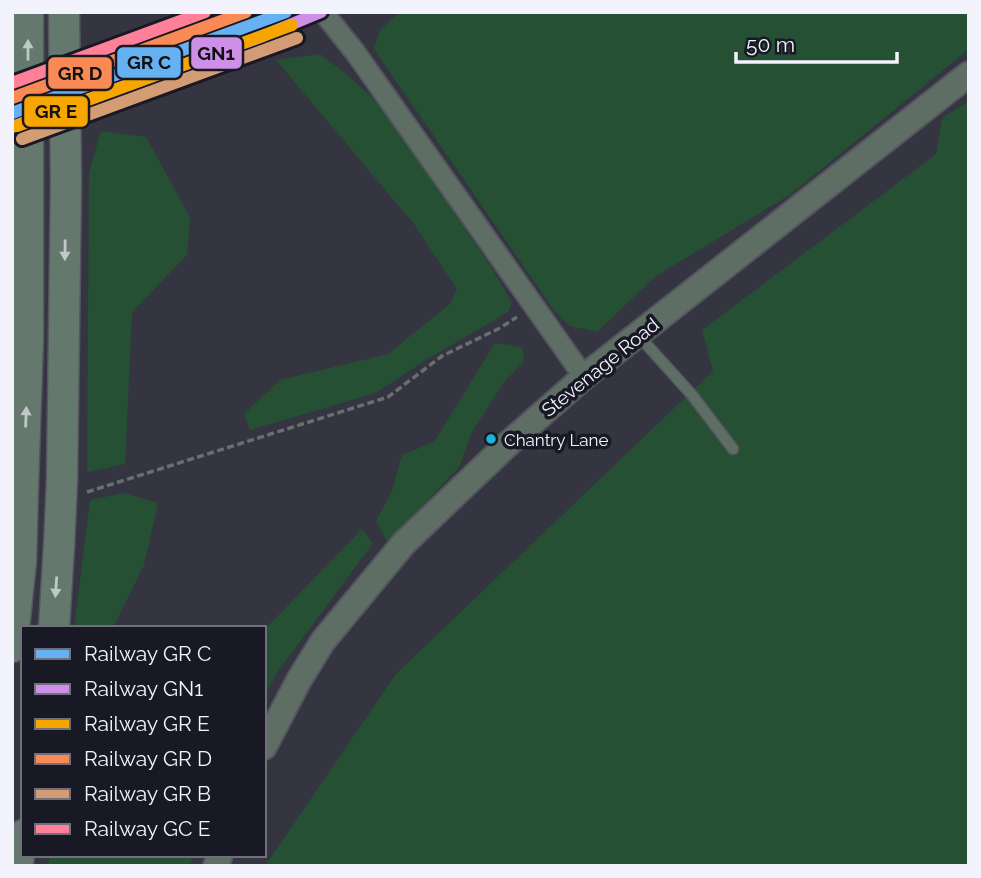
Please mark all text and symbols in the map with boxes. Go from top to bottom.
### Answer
scale bar [736,21,897,65]
text: 50 m [746,32,795,57]
line badge: GN1 [190,36,243,70]
one-way arrow [22,39,34,61]
text: GN1 [197,42,235,64]
line badge: GR C [116,46,182,79]
text: GR C [127,51,171,73]
line badge: GR D [47,56,113,90]
text: GR D [58,62,102,84]
line badge: GR E [23,95,89,128]
text: GR E [35,100,77,122]
one-way arrow [59,239,71,261]
street label: Stevenage Road [537,313,663,421]
one-way arrow [20,406,31,428]
place label: Chantry Lane [504,430,609,450]
marker: Chantry Lane [484,432,498,446]
one-way arrow [51,576,62,598]
legend [21,626,266,857]
text: Railway GR C [84,641,212,666]
text: Railway GN1 [84,676,203,701]
text: Railway GR E [84,711,210,736]
text: Railway GR D [84,746,212,771]
text: Railway GR B [84,781,211,806]
text: Railway GC E [84,816,211,841]

